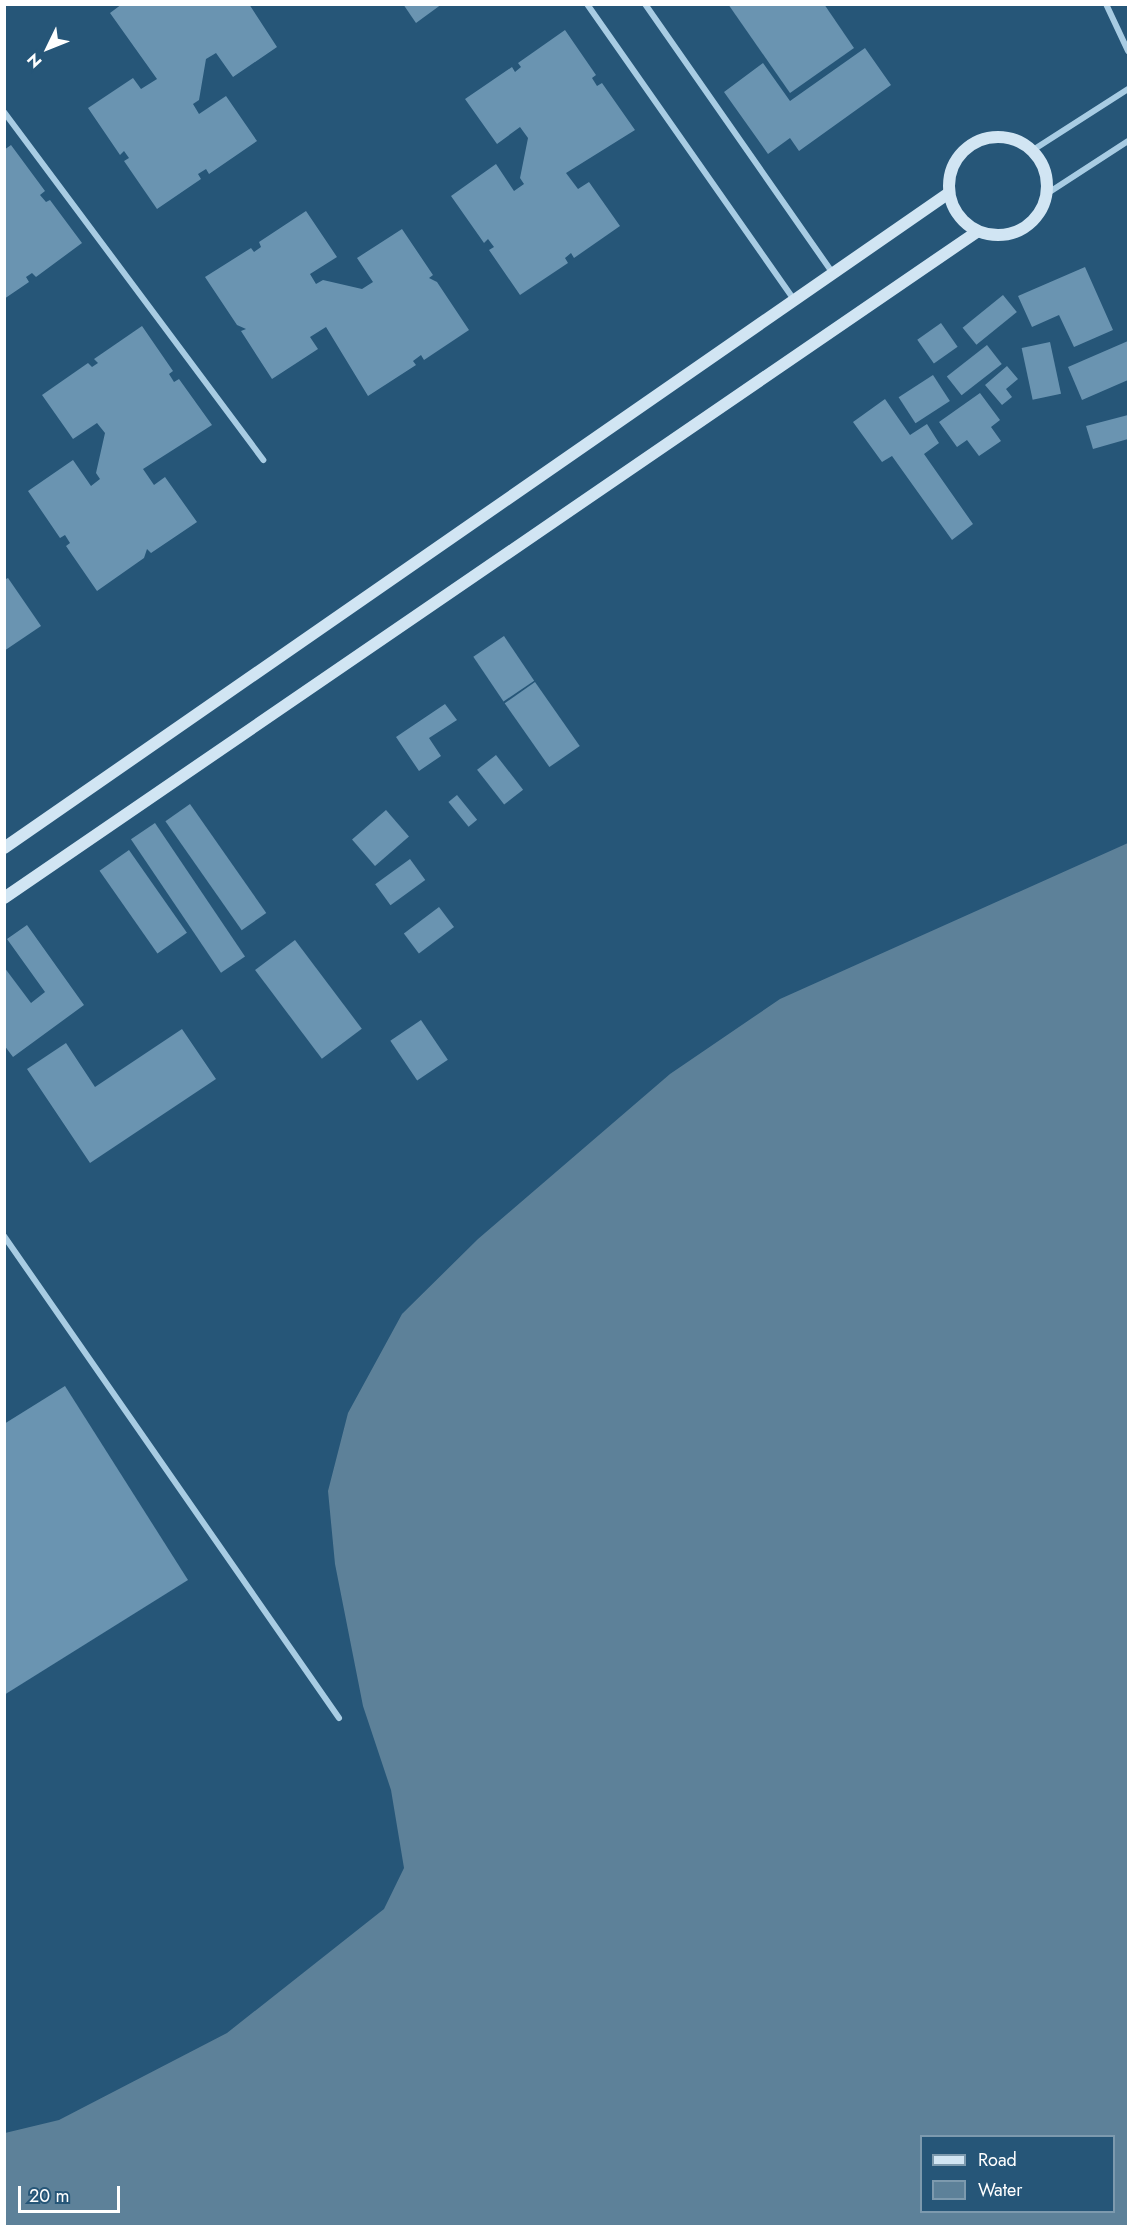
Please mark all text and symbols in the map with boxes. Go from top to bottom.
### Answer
north arrow [18,18,78,78]
text: N [22,48,47,73]
legend [920,2135,1115,2213]
text: Road [978,2147,1017,2173]
scale bar [21,2174,123,2212]
text: Water [978,2177,1022,2203]
text: 20 m [29,2183,69,2209]

